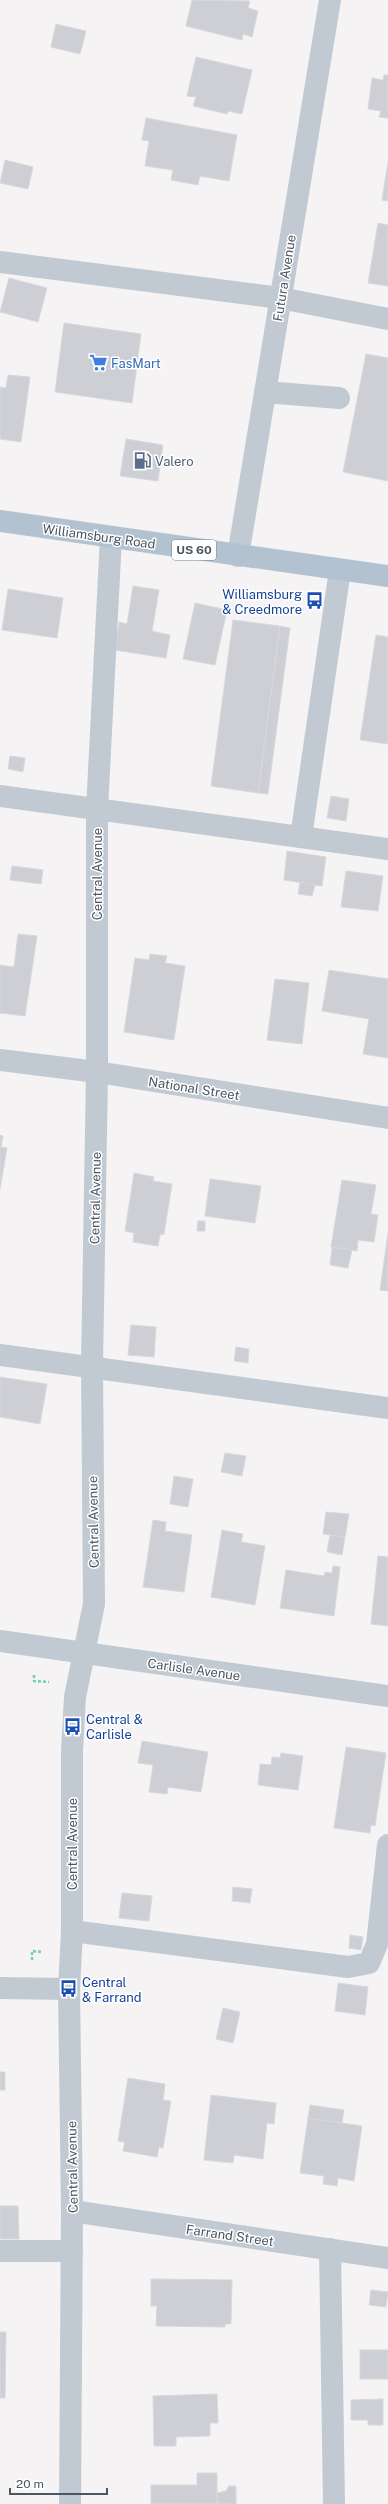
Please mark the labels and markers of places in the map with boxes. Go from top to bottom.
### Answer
supermarket icon: FasMart [88,353,108,373]
place label: FasMart [111,356,161,371]
fuel station icon: Valero [132,451,152,471]
place label: Valero [155,454,194,469]
place label: Williamsburg & Creedmore [222,587,302,617]
bus stop icon: Williamsburg & Creedmore [305,591,325,611]
place label: Central & Carlisle [86,1712,143,1742]
bus stop icon: Central & Carlisle [63,1716,83,1736]
place label: Central & Farrand [82,1975,142,2005]
bus stop icon: Central & Farrand [59,1979,79,1999]

